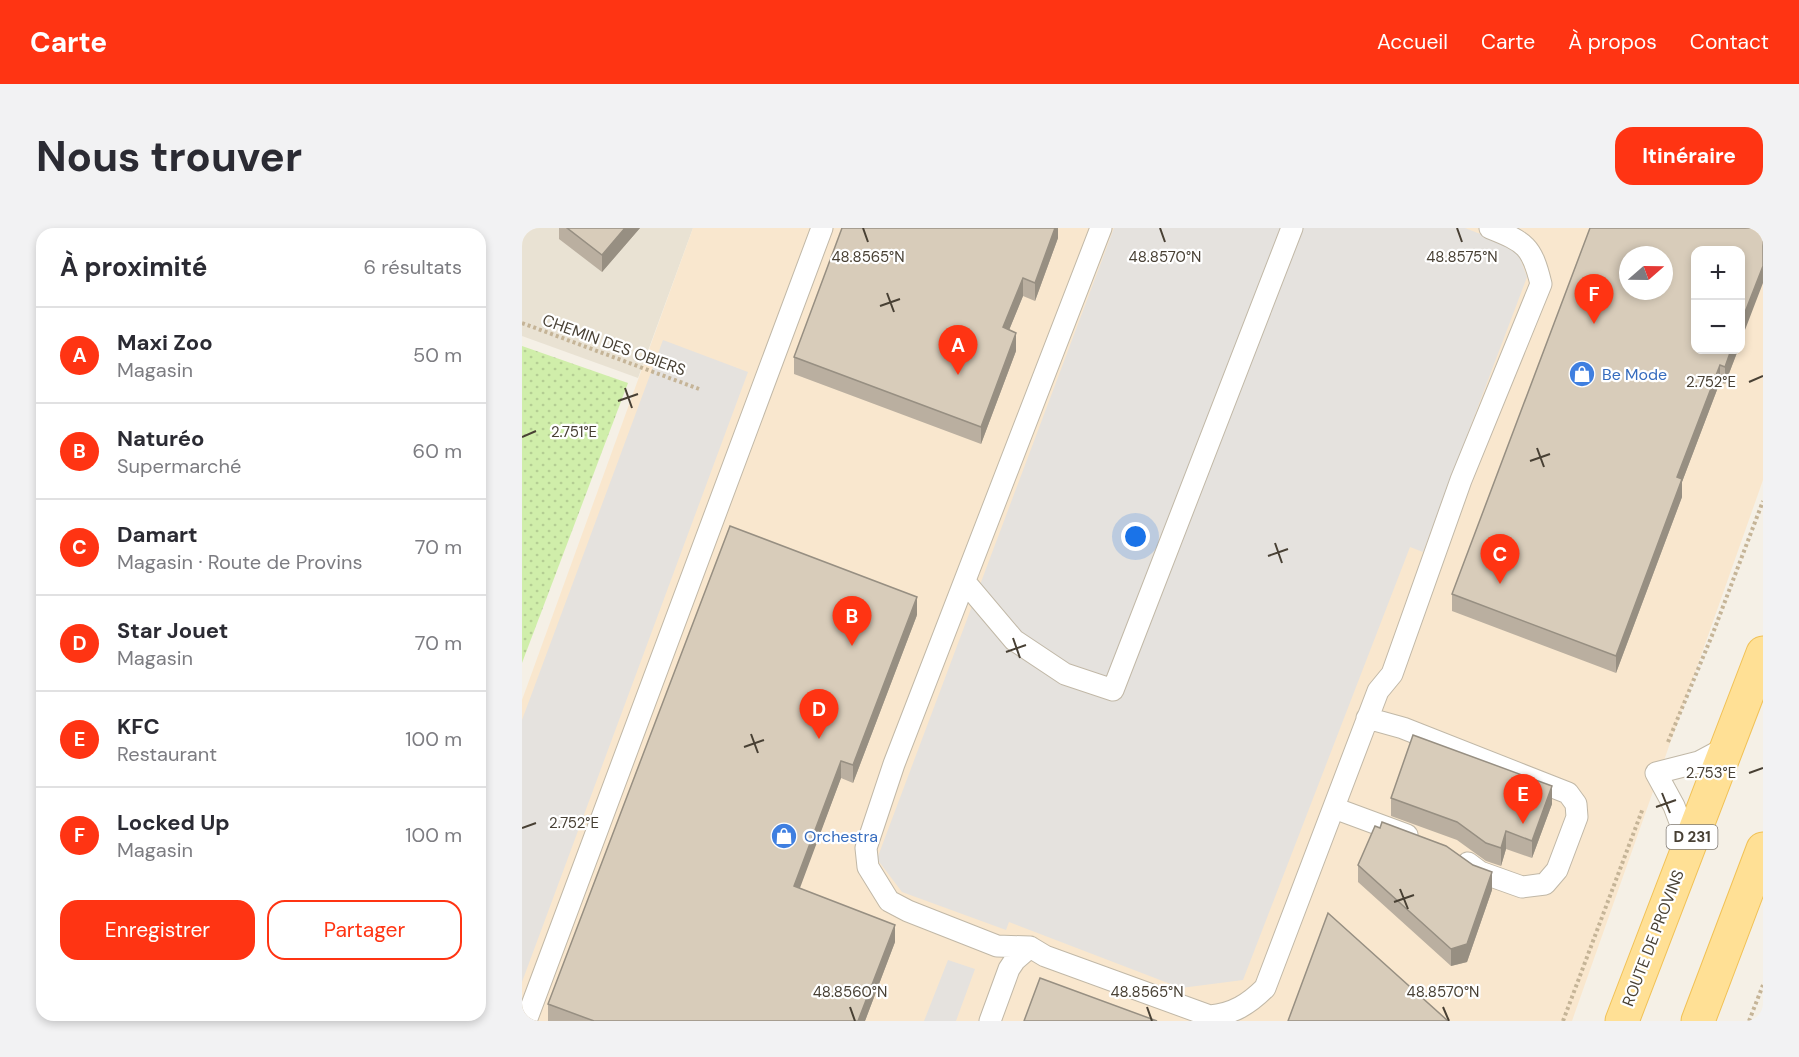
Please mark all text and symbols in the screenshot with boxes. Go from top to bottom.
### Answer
text: Carte [30,24,107,61]
text: Accueil [1377,28,1448,56]
text: Carte [1481,28,1535,56]
text: À propos [1568,28,1657,56]
text: Contact [1690,28,1769,56]
button: Itinéraire [1615,127,1763,185]
text: Nous trouver [36,129,302,184]
north arrow [1619,246,1673,300]
map controls [1691,246,1745,354]
button: + [1691,246,1745,300]
text: 48.8565°N [831,247,905,267]
text: 48.8570°N [1129,247,1201,267]
text: 48.8575°N [1426,247,1498,267]
text: À proximité [60,250,207,284]
text: 6 résultats [363,254,462,280]
pin: F [1574,274,1614,324]
button: − [1691,300,1745,354]
street label: CHEMIN DES OBIERS [539,309,689,381]
pin: A [938,326,978,375]
text: Maxi Zoo [117,328,213,357]
text: A [72,342,87,368]
text: 50 m [413,342,462,368]
text: Magasin [117,357,193,383]
shop icon: Be Mode [1567,359,1597,389]
place label: Be Mode [1602,364,1667,385]
text: 2.752°E [1686,372,1736,392]
text: 2.751°E [551,422,597,442]
text: Naturéo [117,424,204,453]
text: B [73,438,86,464]
text: 60 m [413,438,462,464]
text: Supermarché [117,453,241,479]
text: Damart [117,520,198,549]
your location [1121,522,1150,551]
text: C [72,534,87,560]
text: 70 m [415,534,462,560]
pin: C [1480,534,1520,584]
text: Magasin · Route de Provins [117,549,363,575]
pin: B [832,596,872,646]
text: Star Jouet [117,616,228,645]
text: D [72,630,87,656]
text: 70 m [415,630,462,656]
text: Magasin [117,645,193,671]
pin: D [800,690,838,739]
text: KFC [117,712,160,741]
text: E [74,726,85,752]
text: 100 m [405,726,462,752]
text: Restaurant [117,741,217,767]
text: 2.753°E [1686,763,1736,783]
pin: E [1504,774,1542,824]
text: Locked Up [117,808,230,837]
text: 2.752°E [549,813,599,833]
shop icon: Orchestra [769,821,799,851]
text: F [74,822,85,848]
text: 100 m [405,822,462,848]
road number: D 231 [1666,825,1718,849]
place label: Orchestra [804,826,878,847]
text: Magasin [117,837,193,863]
street label: ROUTE DE PROVINS [1617,867,1689,1009]
button: Enregistrer [60,900,255,960]
button: Partager [267,900,462,960]
text: 48.8560°N [813,982,887,1002]
text: 48.8565°N [1110,982,1184,1002]
text: 48.8570°N [1407,982,1479,1002]

